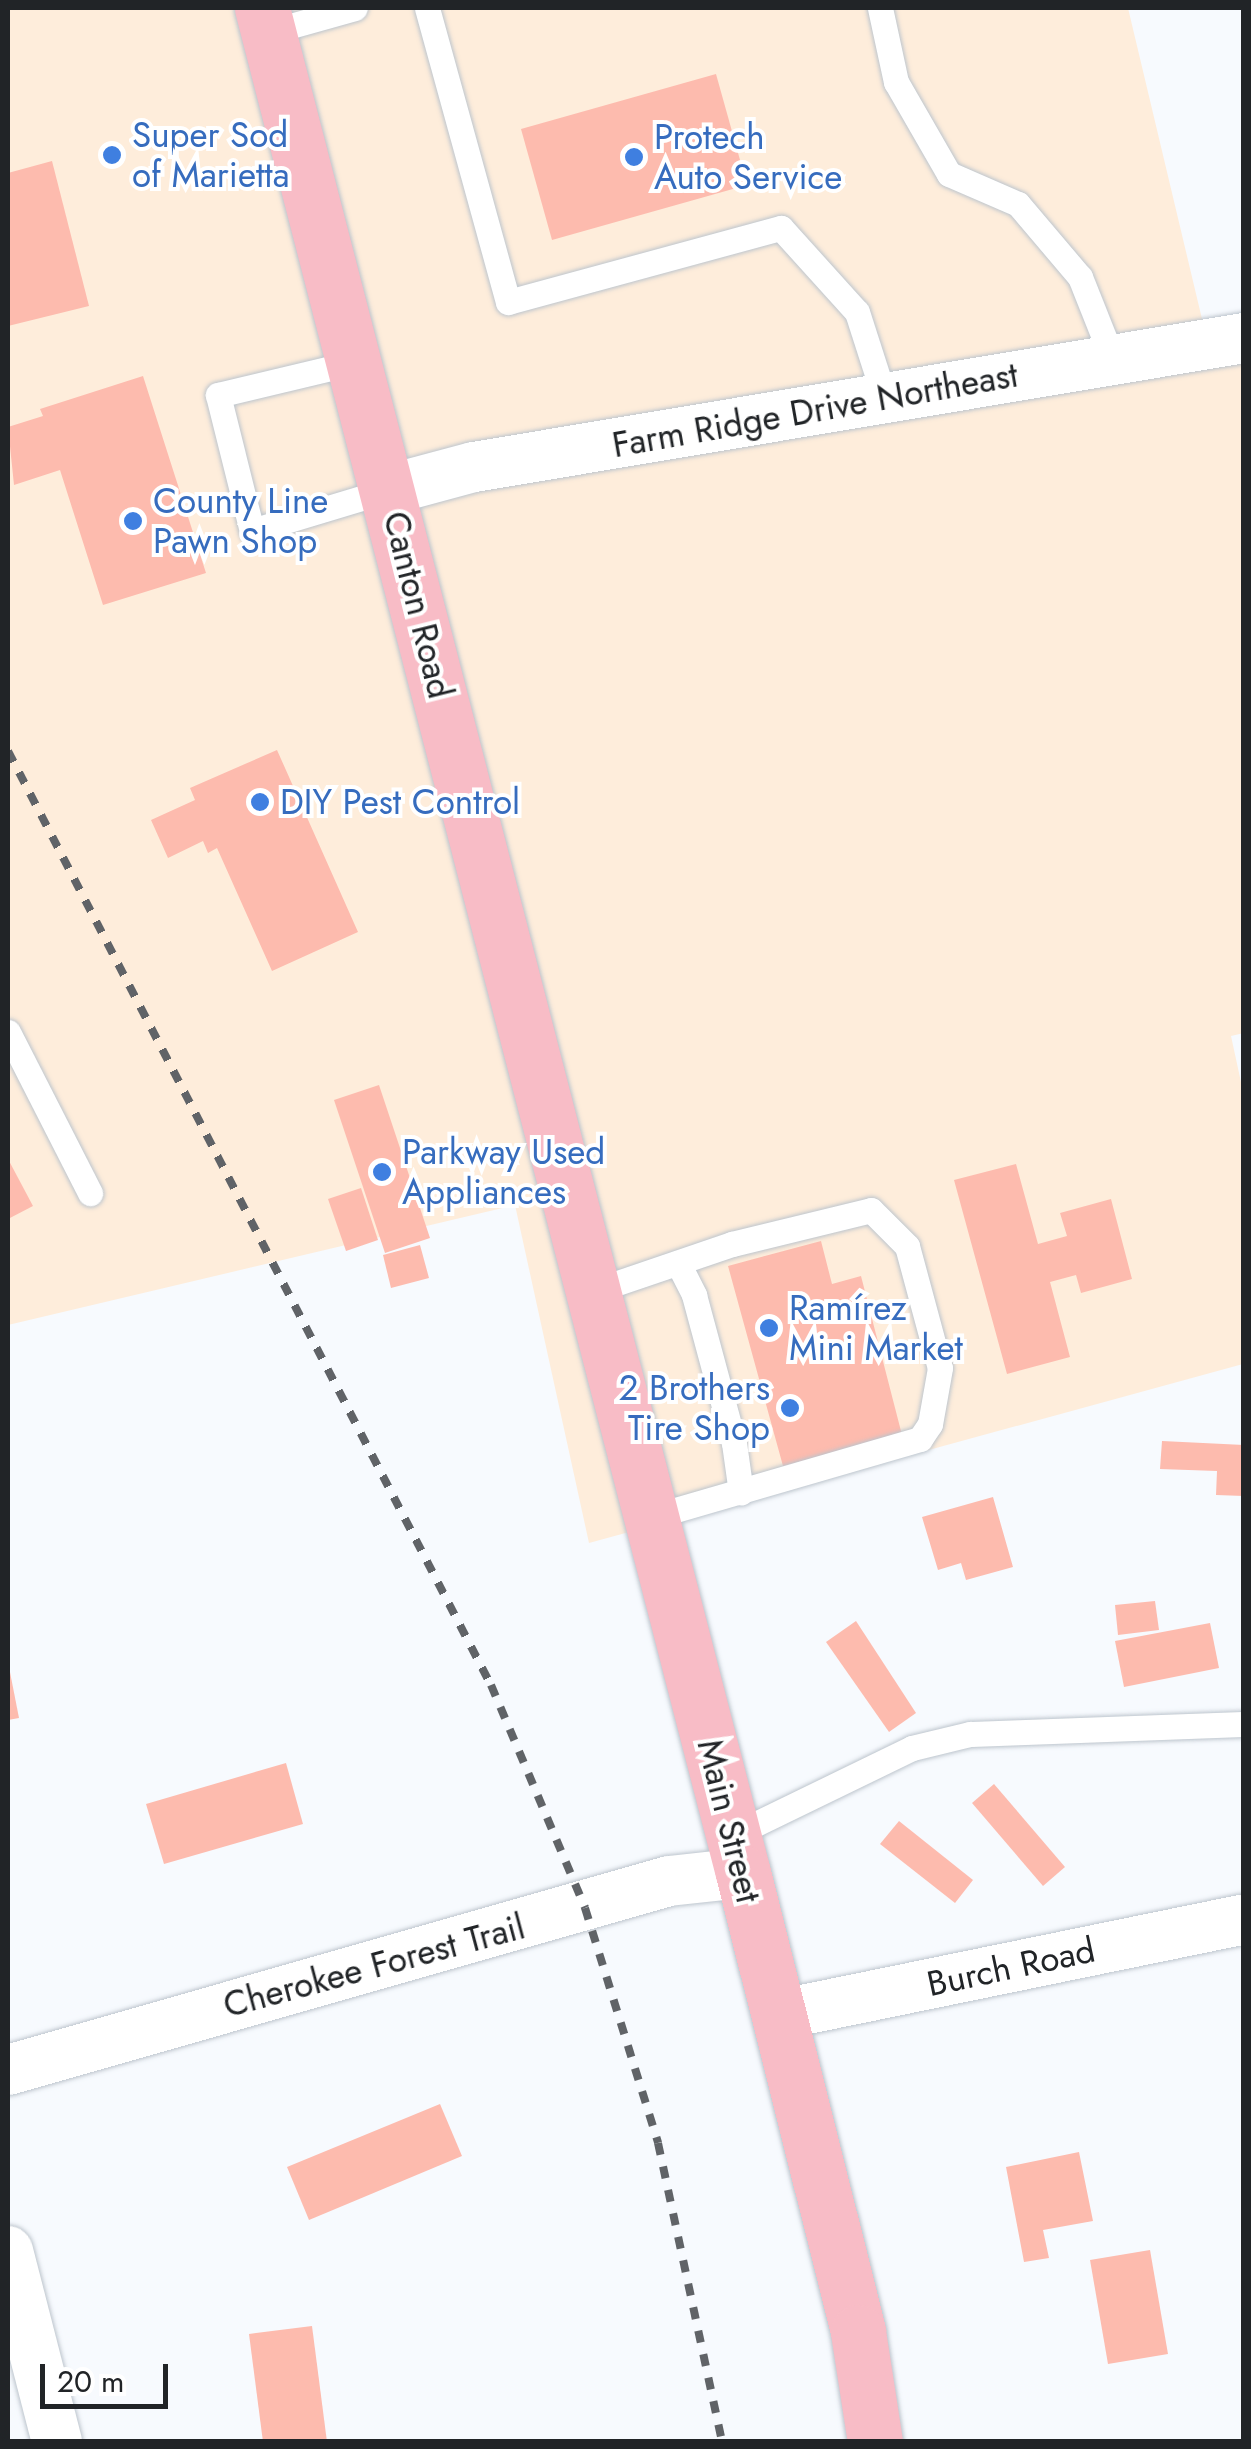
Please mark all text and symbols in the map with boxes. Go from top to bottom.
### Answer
place label: Super Sod of Marietta [132,114,290,196]
place label: Protech Auto Service [654,116,842,198]
marker: Super Sod of Marietta [101,144,123,166]
marker: Protech Auto Service [623,146,645,168]
street label: Farm Ridge Drive Northeast [609,354,1021,466]
place label: County Line Pawn Shop [153,480,328,562]
street label: Canton Road [375,507,461,703]
marker: County Line Pawn Shop [122,510,144,532]
place label: DIY Pest Control [280,781,520,823]
marker: DIY Pest Control [249,791,271,813]
place label: Parkway Used Appliances [402,1131,605,1213]
marker: Parkway Used Appliances [371,1161,393,1183]
place label: Ramírez Mini Market [789,1287,963,1369]
marker: Ramírez Mini Market [758,1317,780,1339]
place label: 2 Brothers Tire Shop [619,1367,770,1449]
marker: 2 Brothers Tire Shop [779,1397,801,1419]
street label: Main Street [688,1735,770,1907]
street label: Cherokee Forest Trail [219,1906,529,2026]
street label: Burch Road [923,1929,1099,2005]
scale bar [45,2344,172,2406]
text: 20 m [57,2360,124,2403]

